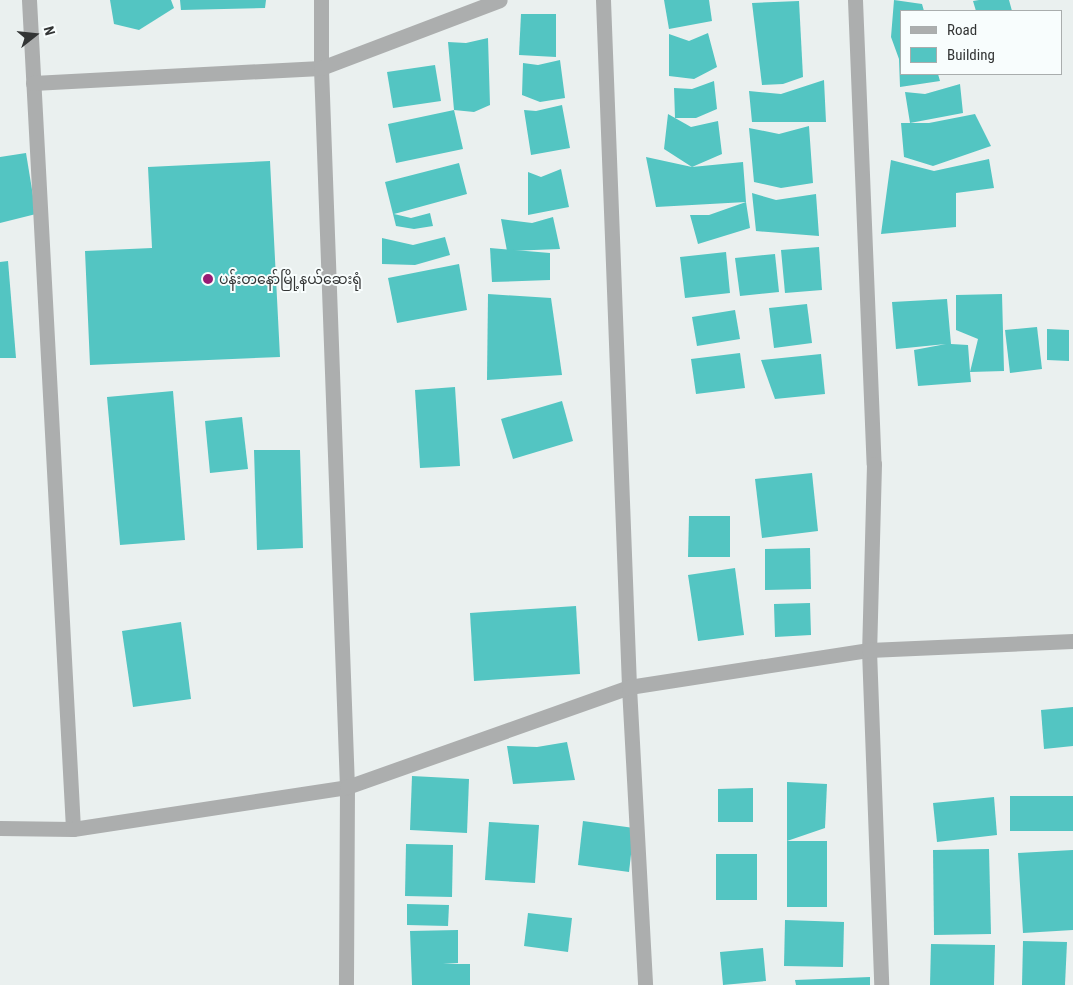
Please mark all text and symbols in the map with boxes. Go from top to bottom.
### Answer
north arrow [10,10,60,60]
legend [900,10,1063,75]
text: Road [947,21,977,39]
text: N [41,25,58,37]
text: Building [947,46,995,64]
place label: ပန်းတနော်မြို့နယ်ဆေးရုံ [219,271,362,287]
marker: ပန်းတနော်မြို့နယ်ဆေးရုံ [201,272,215,286]

